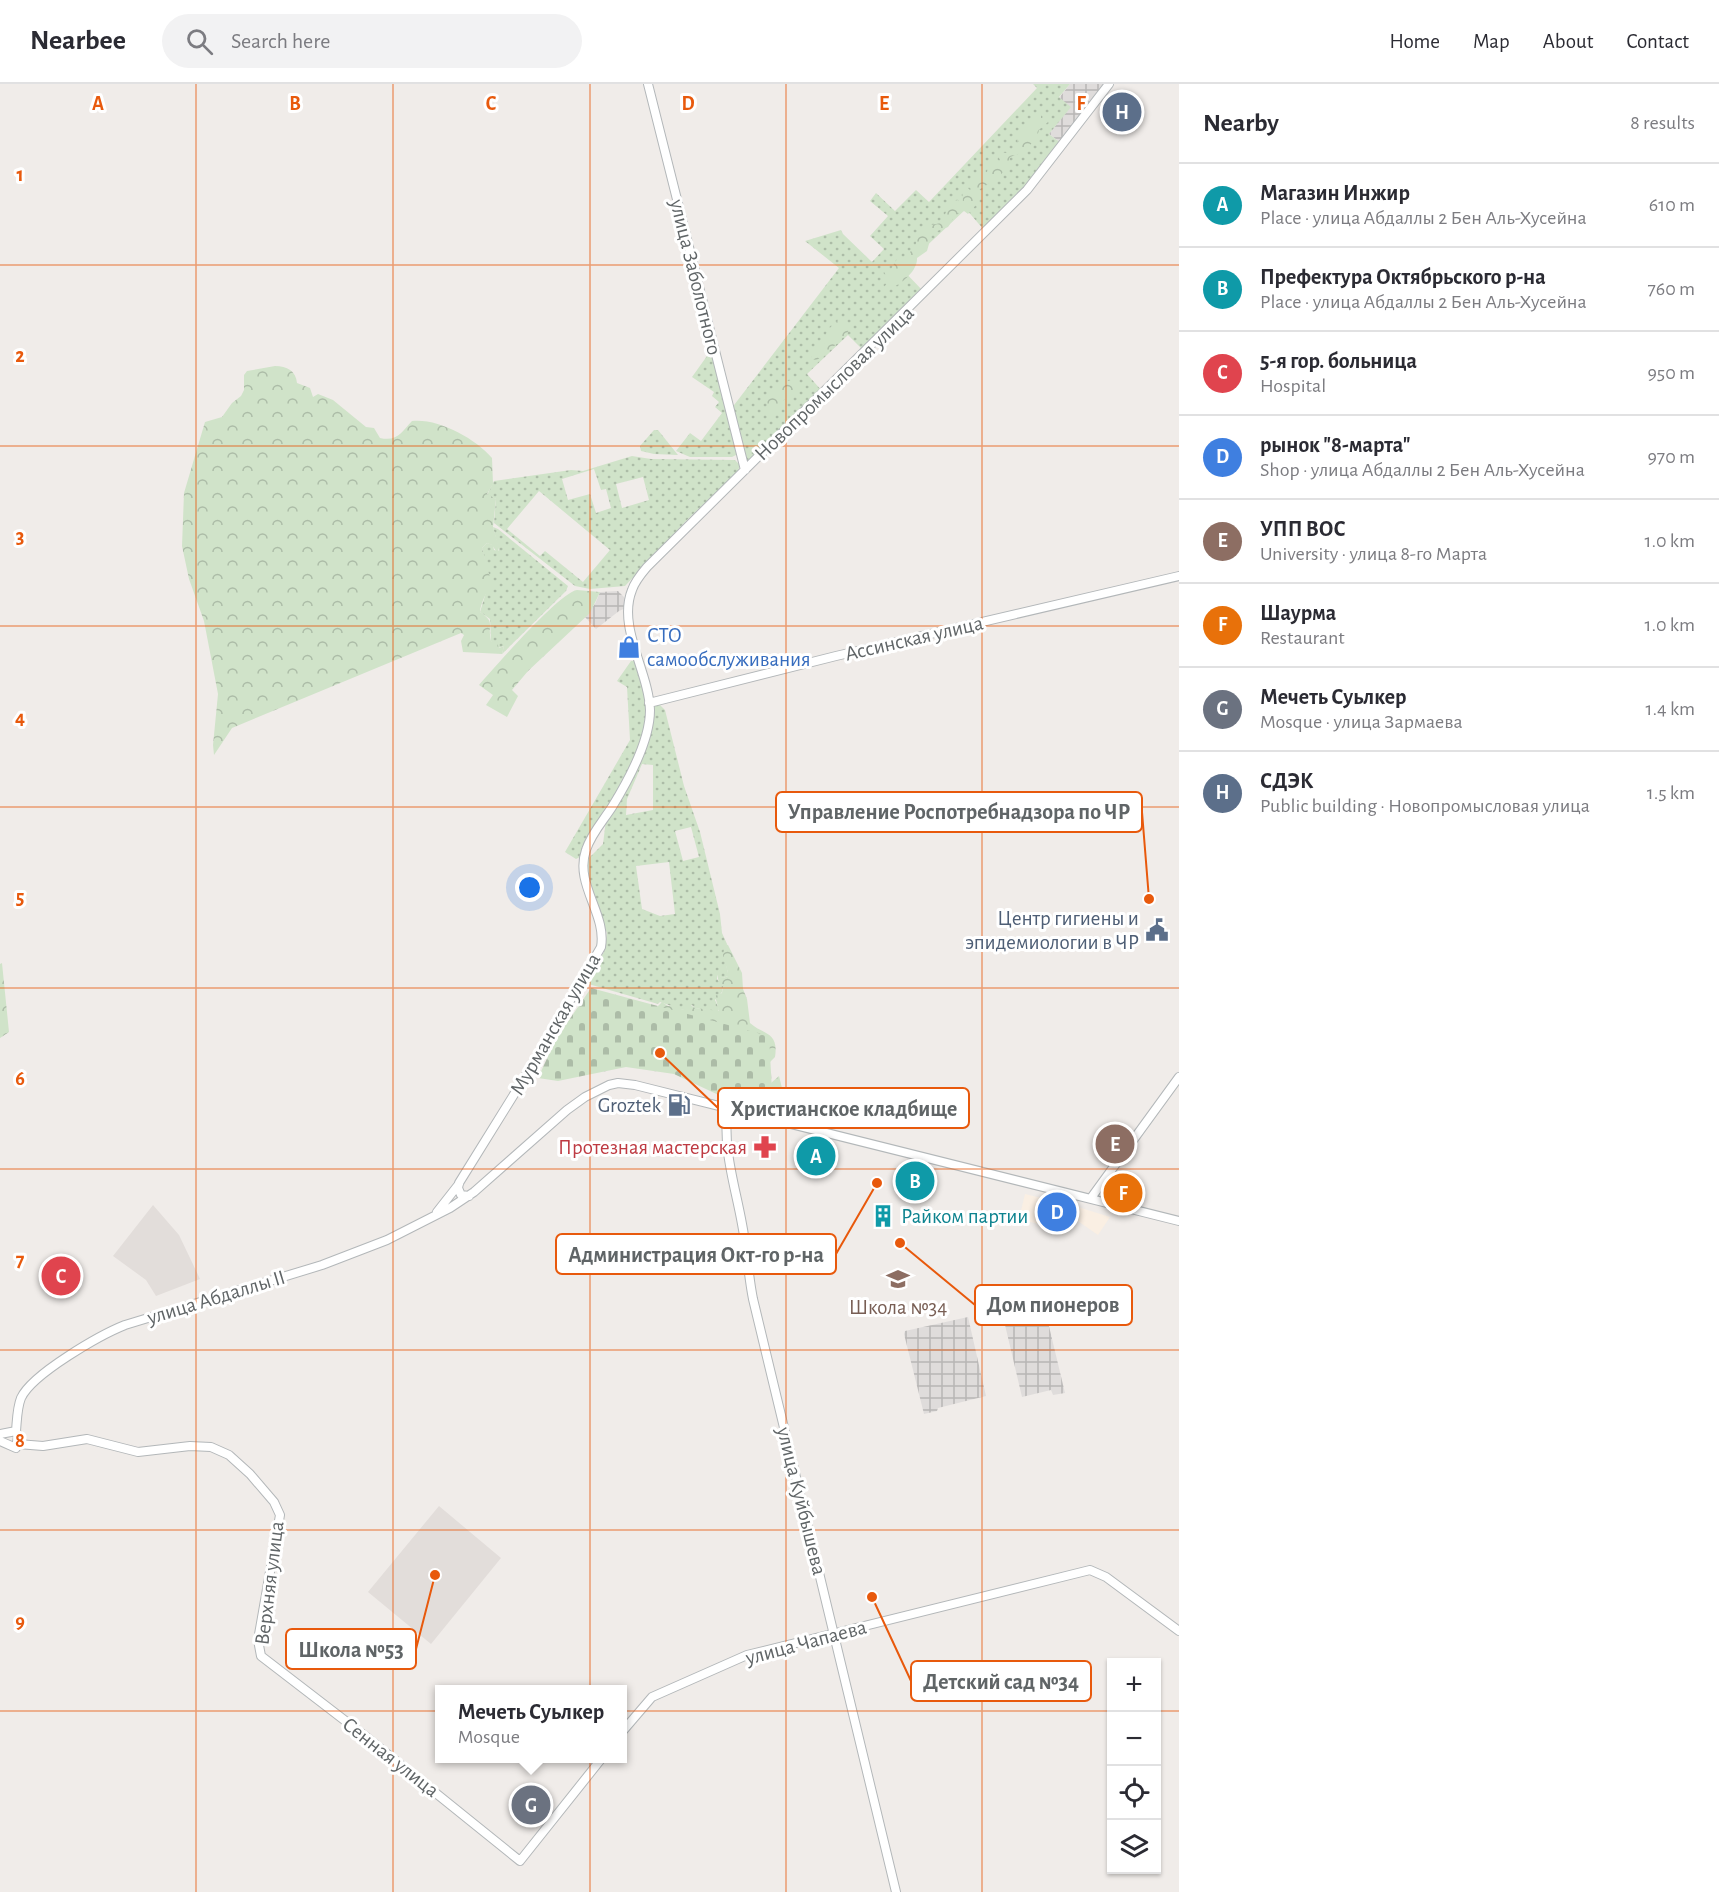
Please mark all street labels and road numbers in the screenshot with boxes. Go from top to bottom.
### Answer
street label: улица Заболотного [666,196,725,357]
street label: Новопромысловая улица [751,302,918,465]
street label: Ассинская улица [843,612,986,665]
street label: Мурманская улица [506,949,605,1099]
street label: улица Абдаллы II [144,1267,288,1329]
street label: улица Куйбышева [773,1424,830,1578]
street label: Верхняя улица [251,1519,288,1646]
street label: улица Чапаева [742,1616,869,1669]
street label: Сенная улица [339,1713,443,1802]

